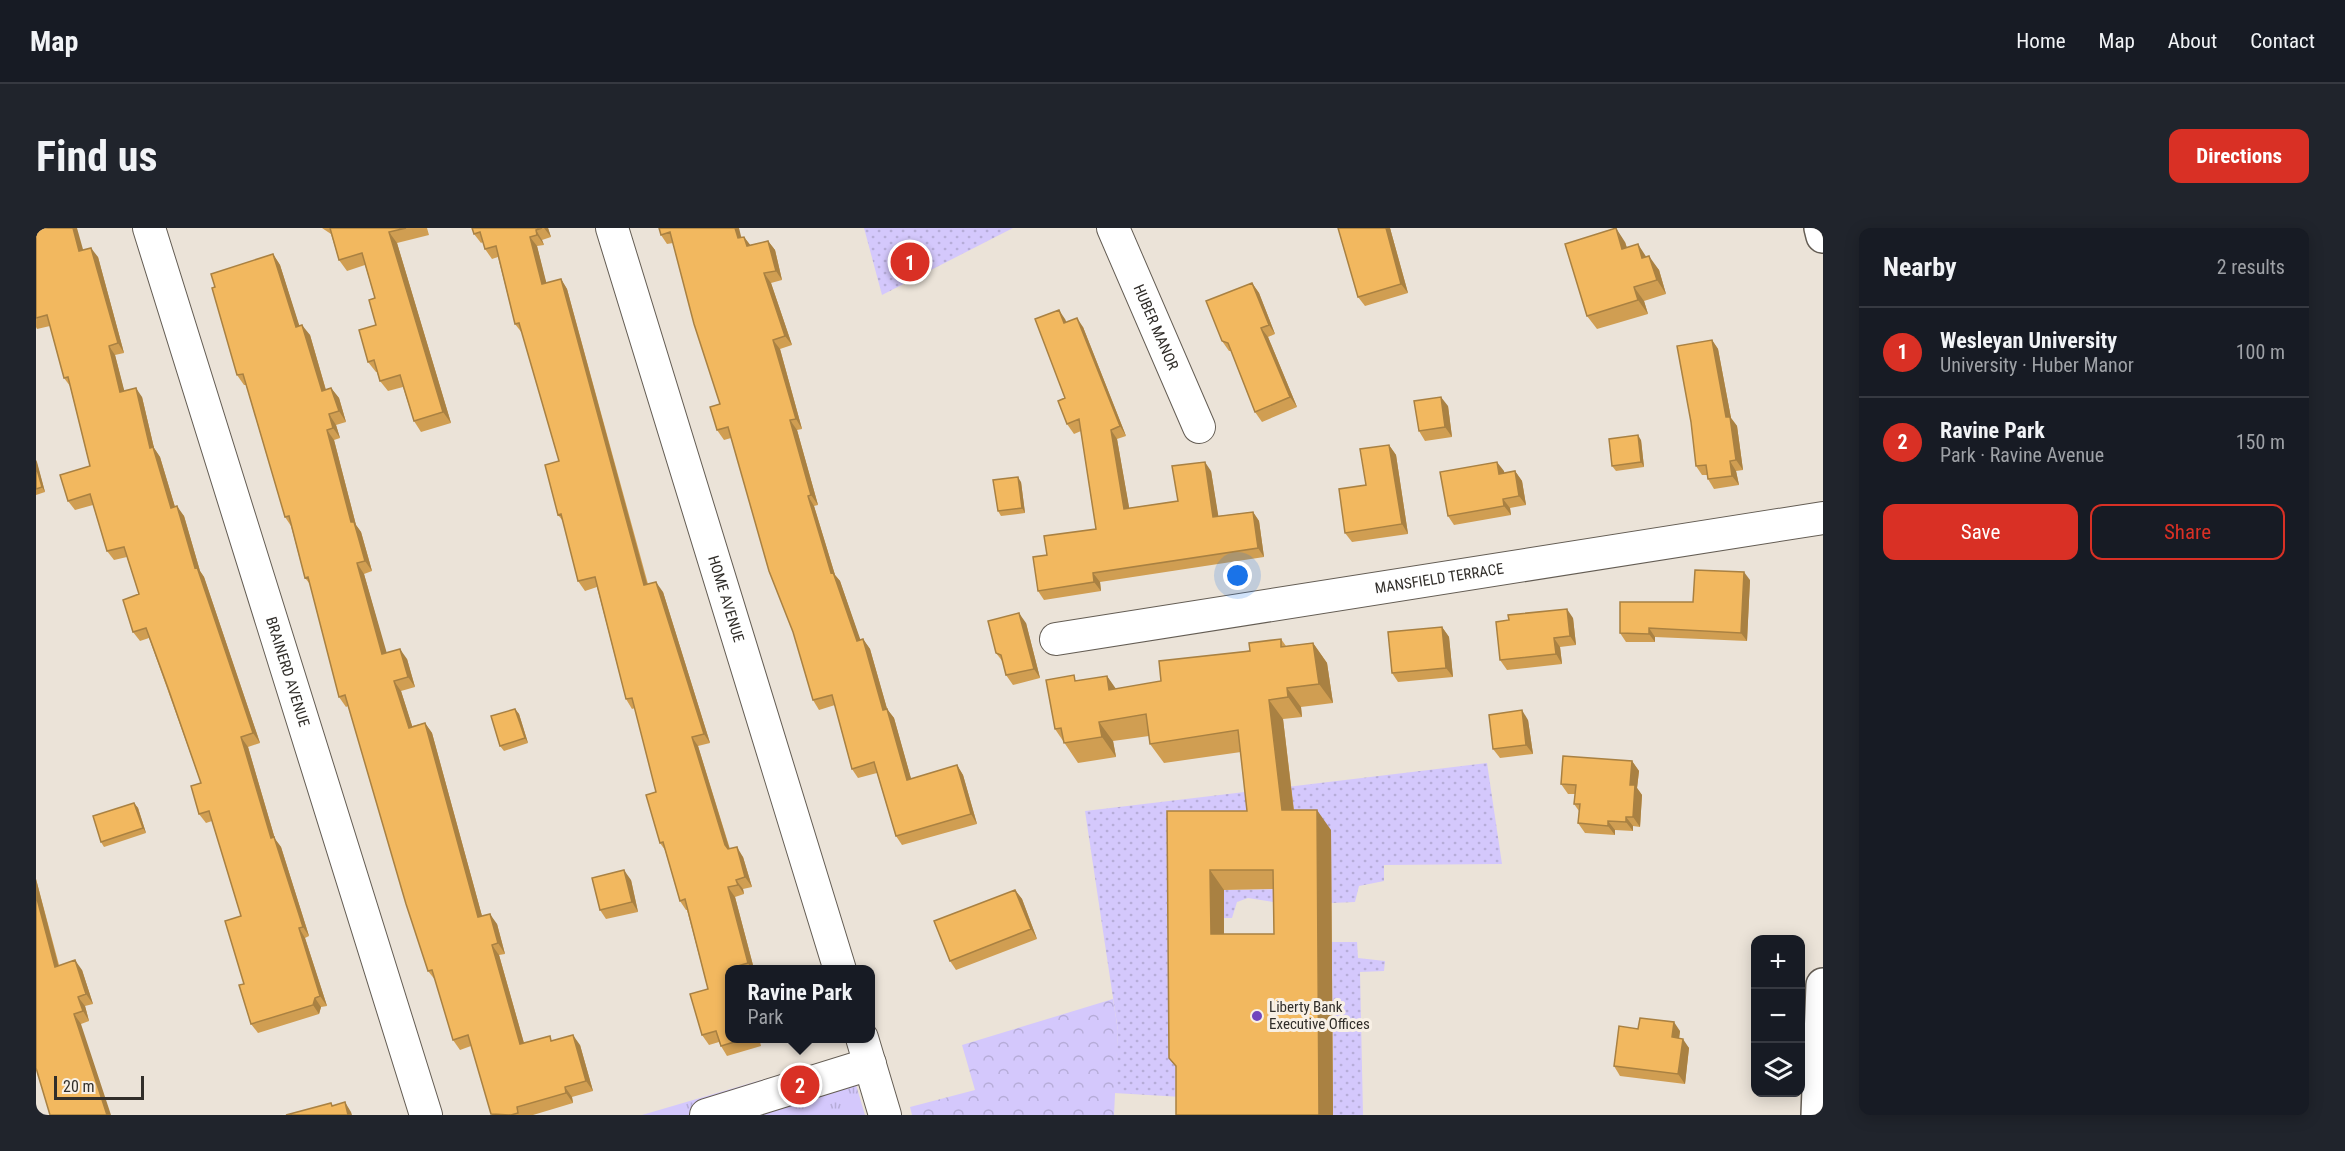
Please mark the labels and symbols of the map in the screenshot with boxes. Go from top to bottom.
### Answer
pin: 1 [890,240,930,285]
street label: HUBER MANOR [1129,282,1182,373]
street label: HOME AVENUE [704,553,748,644]
street label: MANSFIELD TERRACE [1374,559,1505,598]
your location [1223,561,1252,590]
street label: BRAINERD AVENUE [262,615,313,729]
place label: Liberty Bank Executive Offices [1269,998,1370,1033]
marker: Liberty Bank Executive Offices [1250,1009,1264,1023]
pin: 2 [780,1062,819,1108]
scale bar [54,1073,144,1100]

